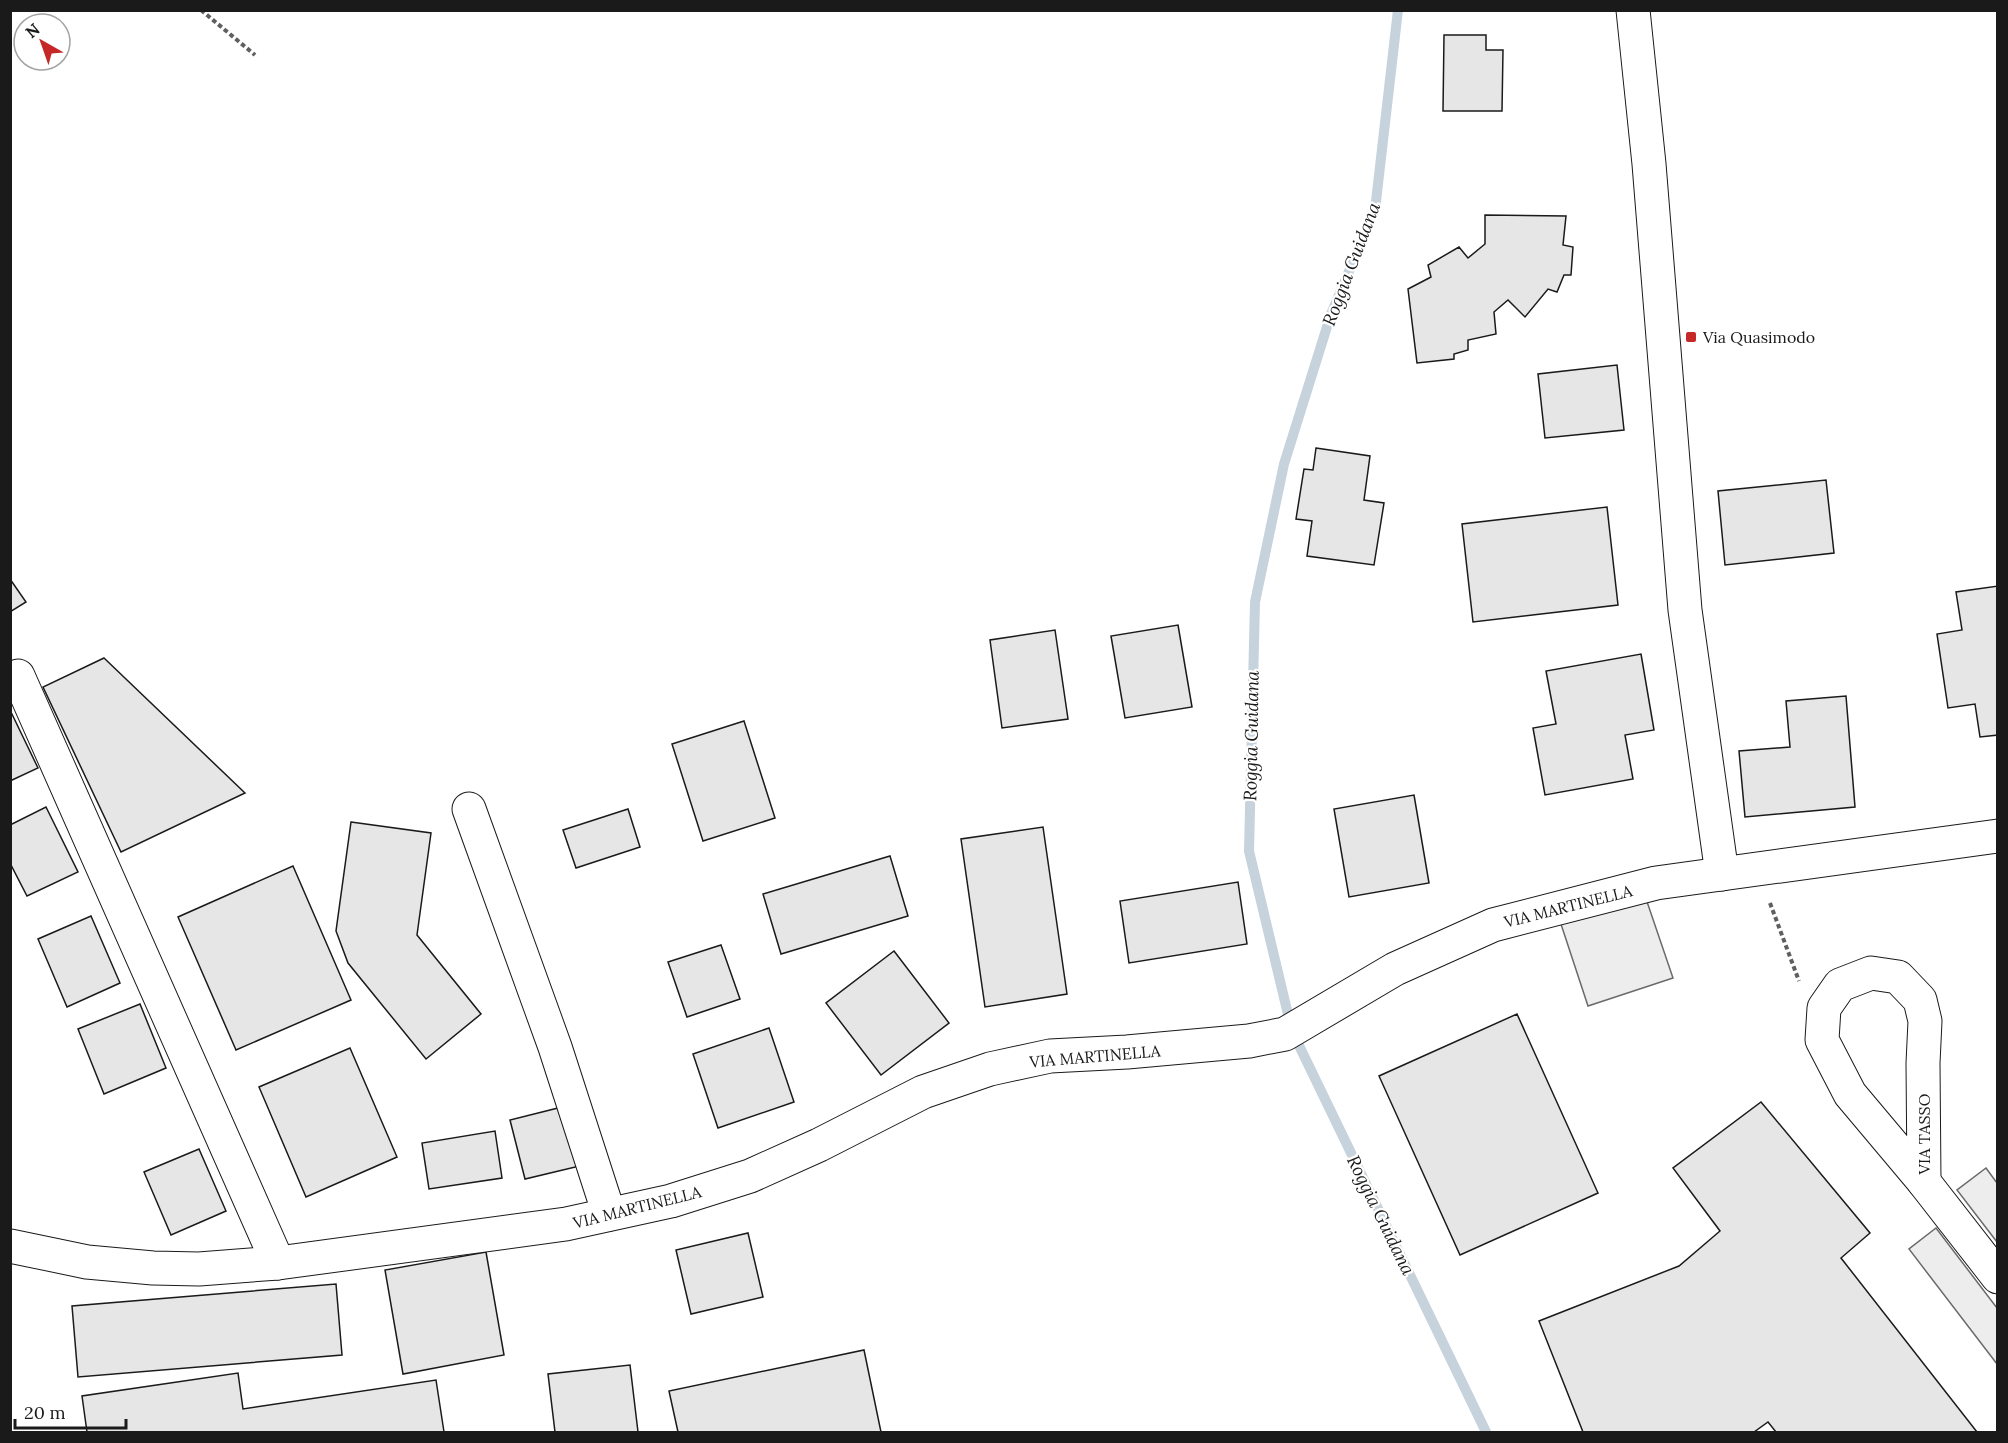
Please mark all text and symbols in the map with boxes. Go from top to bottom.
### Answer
north arrow [12,12,72,72]
text: N [21,19,44,42]
water label: Roggia Guidana [1317,199,1385,329]
place label: Via Quasimodo [1702,327,1815,347]
marker: Via Quasimodo [1684,330,1698,344]
water label: Roggia Guidana [1238,670,1264,801]
street label: VIA MARTINELLA [1501,880,1635,932]
street label: VIA MARTINELLA [1028,1040,1162,1072]
street label: VIA TASSO [1914,1094,1934,1175]
water label: Roggia Guidana [1342,1151,1420,1279]
street label: VIA MARTINELLA [570,1181,704,1233]
scale bar [15,1392,126,1430]
text: 20 m [24,1401,66,1424]

